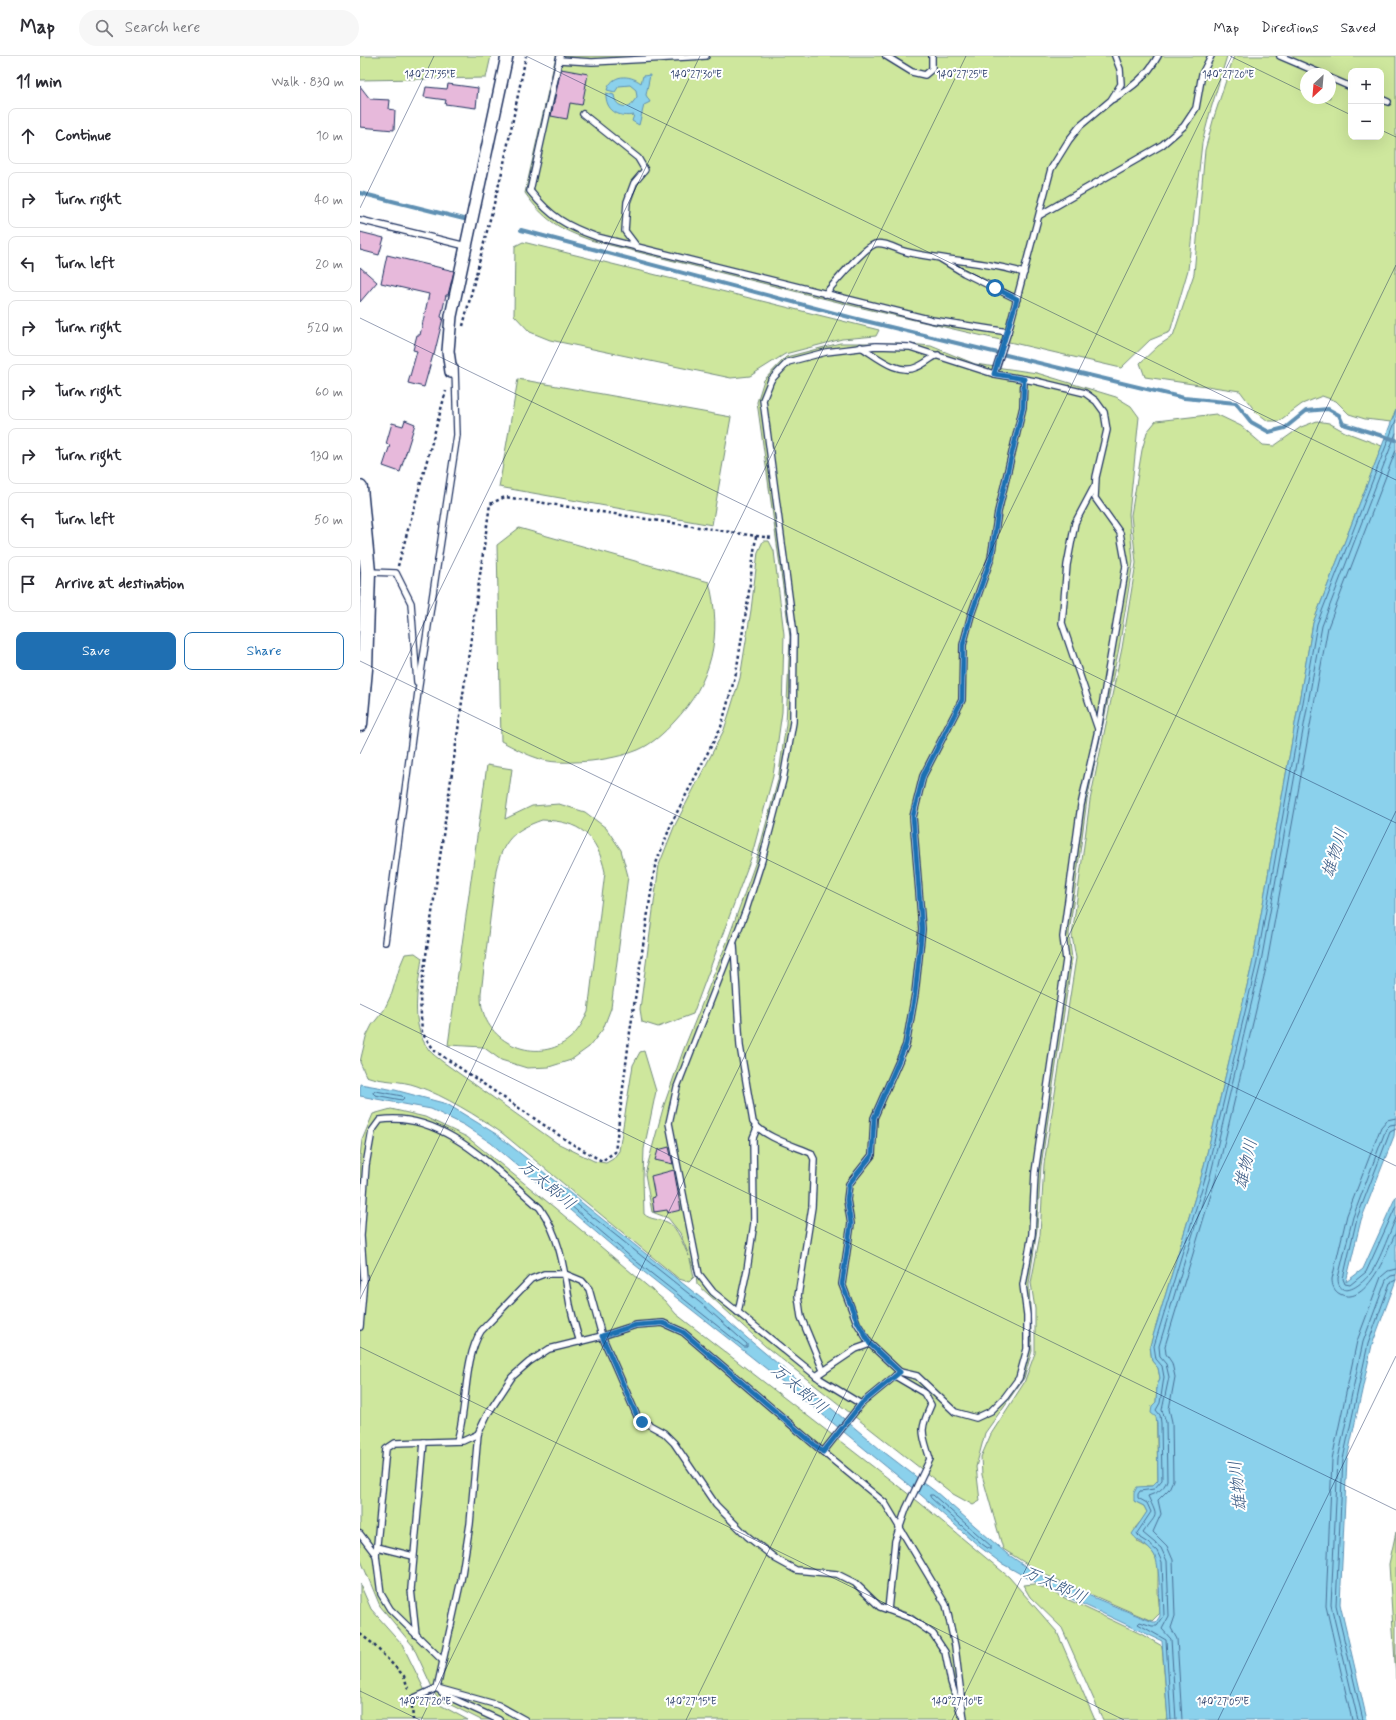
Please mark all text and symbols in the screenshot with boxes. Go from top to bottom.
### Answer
search box [79,10,359,46]
text: Map [20,15,55,40]
icon: search [93,17,115,39]
text: Search here [125,18,200,38]
text: Map [1213,19,1239,37]
text: Directions [1261,19,1319,37]
text: Saved [1341,19,1376,37]
text: 140°27'35"E [404,68,456,82]
text: 140°27'30"E [670,68,722,82]
text: 140°27'25"E [936,68,988,82]
text: 140°27'20"E [1202,68,1254,82]
north arrow [1300,68,1336,104]
map controls [1348,68,1384,140]
button: + [1348,68,1384,104]
text: 11 min [16,71,62,93]
text: Walk · 830 m [271,74,344,91]
button: − [1348,104,1384,140]
icon: ahead [17,125,39,147]
text: Continue [55,126,111,146]
text: 10 m [316,128,343,145]
icon: right [17,189,39,211]
text: Turn right [55,190,122,210]
text: 40 m [314,192,343,209]
icon: left [17,253,39,275]
text: Turn left [55,254,115,274]
text: 20 m [315,256,343,273]
route start [986,279,1004,297]
icon: right [17,317,39,339]
text: Turn right [55,318,122,338]
text: 520 m [307,320,343,337]
icon: right [17,381,39,403]
text: Turn right [55,382,122,402]
text: 60 m [315,384,343,401]
icon: right [17,445,39,467]
text: Turn right [55,446,122,466]
text: 130 m [310,448,343,465]
icon: left [17,509,39,531]
text: Turn left [55,510,115,530]
text: 50 m [314,512,343,529]
icon: arrive [17,573,39,595]
text: Arrive at destination [55,574,184,594]
button: Save [16,632,176,670]
button: Share [184,632,344,670]
water label: 雄物川 [1317,825,1353,881]
water label: 雄物川 [1230,1137,1262,1191]
water label: 万太郎川 [514,1155,580,1215]
water label: 万太郎川 [766,1359,832,1419]
route end [633,1413,651,1431]
water label: 雄物川 [1224,1459,1252,1513]
water label: 万太郎川 [1020,1561,1090,1609]
text: 140°27'20"E [399,1695,451,1709]
text: 140°27'15"E [665,1695,717,1709]
text: 140°27'10"E [931,1695,983,1709]
text: 140°27'05"E [1197,1695,1249,1709]

